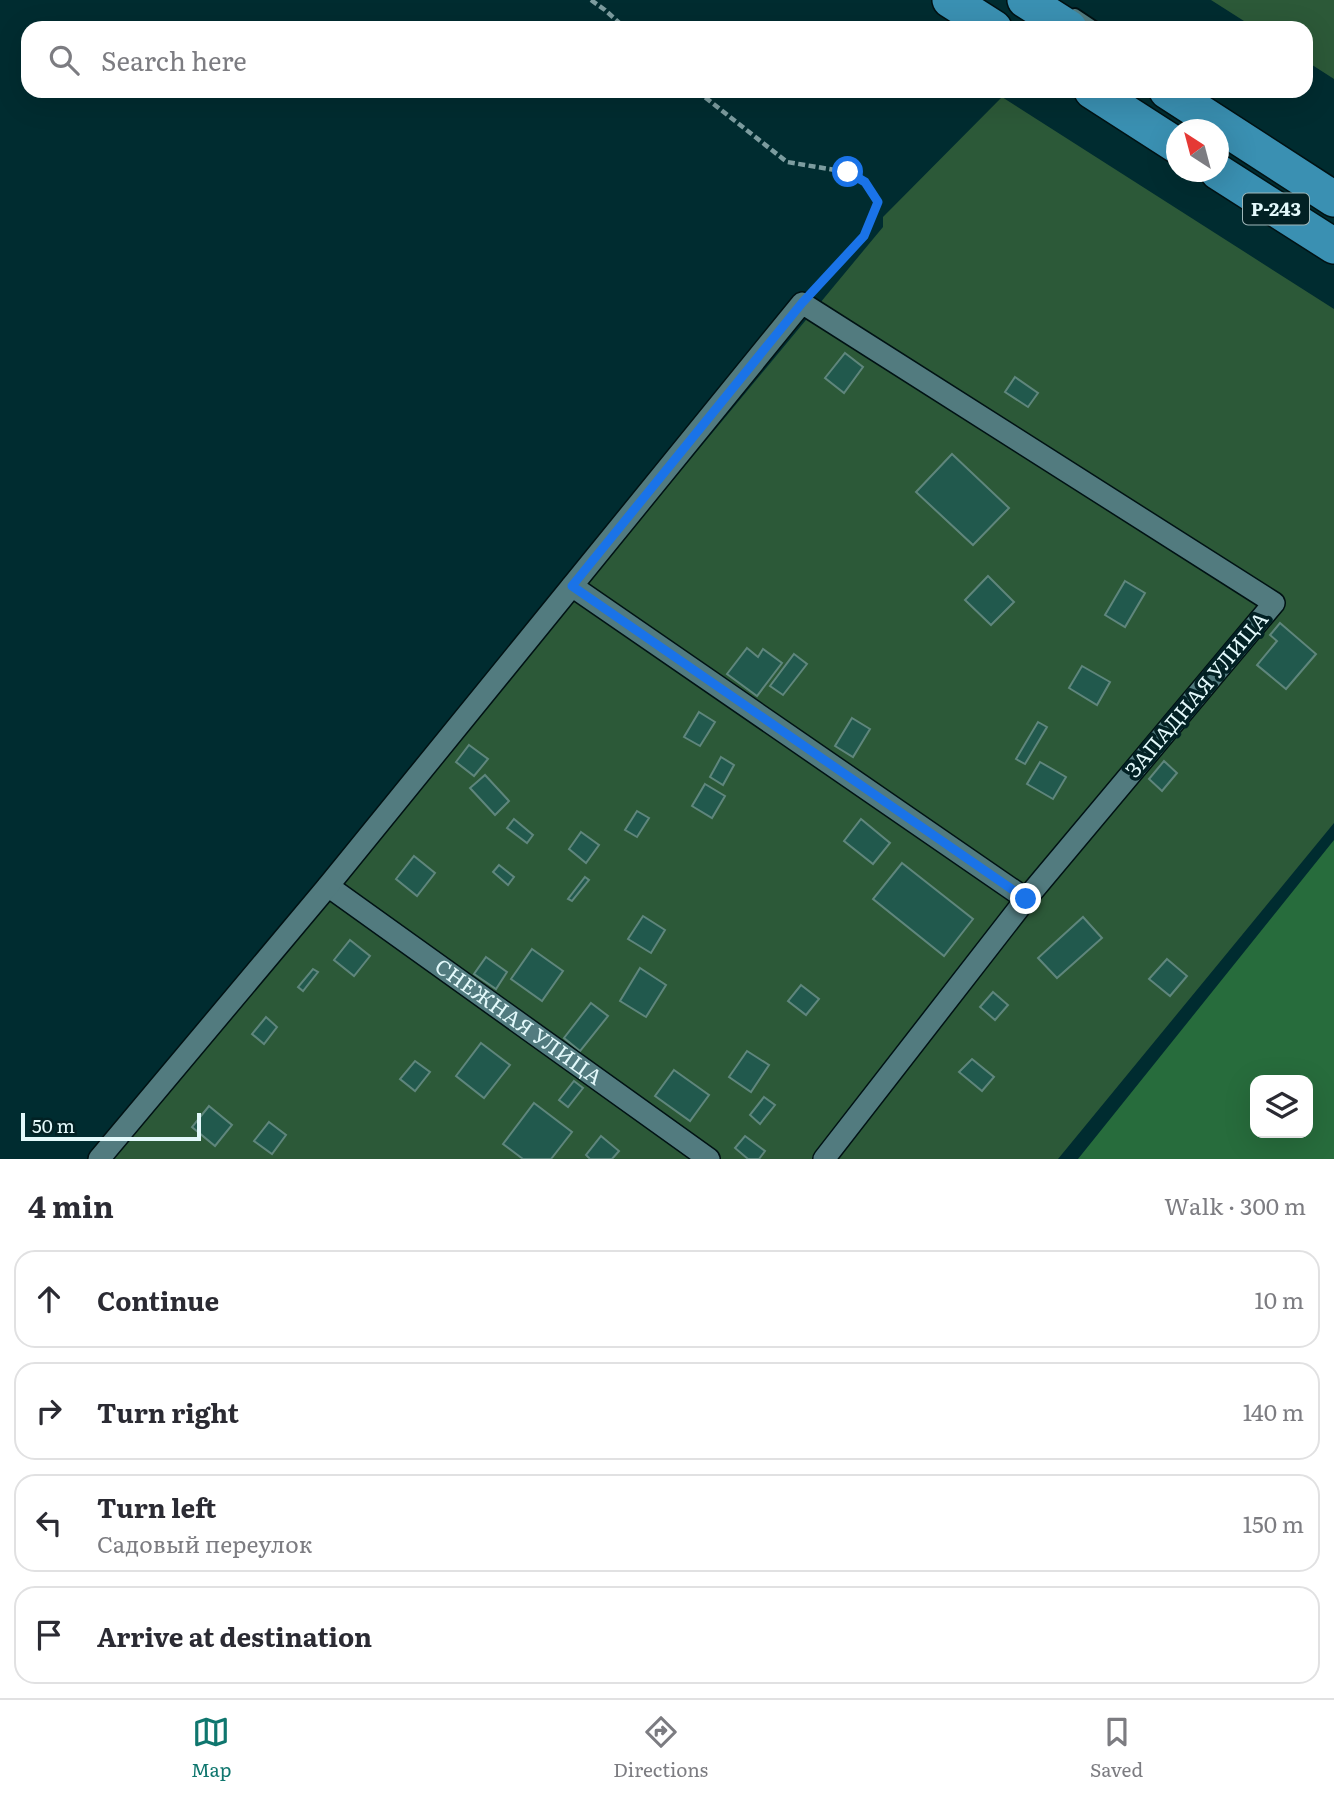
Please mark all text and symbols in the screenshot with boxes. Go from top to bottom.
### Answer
search box [21,21,1313,98]
text: Search here [101,40,247,79]
icon: search [45,41,83,79]
north arrow [1166,119,1229,182]
route start [832,156,863,187]
road number: Р-243 [1243,194,1309,224]
street label: ЗАПАДНАЯ УЛИЦА [1116,603,1274,783]
route end [1010,883,1041,914]
street label: СНЕЖНАЯ УЛИЦА [430,950,610,1091]
map controls [1250,1075,1313,1138]
button: layers [1250,1075,1313,1138]
scale bar [21,1110,201,1142]
text: 50 m [32,1111,75,1139]
text: 4 min [28,1183,114,1227]
text: Walk · 300 m [1164,1188,1306,1222]
icon: ahead [30,1280,68,1318]
text: Continue [97,1280,219,1319]
text: 10 m [1254,1282,1304,1316]
icon: right [30,1392,68,1430]
text: Turn right [97,1392,239,1431]
text: 140 m [1243,1394,1304,1428]
text: Turn left [97,1487,216,1526]
icon: left [30,1504,68,1542]
text: 150 m [1243,1506,1304,1540]
text: Садовый переулок [97,1526,312,1560]
icon: arrive [30,1616,68,1654]
text: Arrive at destination [97,1616,372,1655]
tab: Map [191,1713,231,1783]
tab: Directions [613,1713,708,1783]
tab: Saved [1090,1713,1143,1783]

